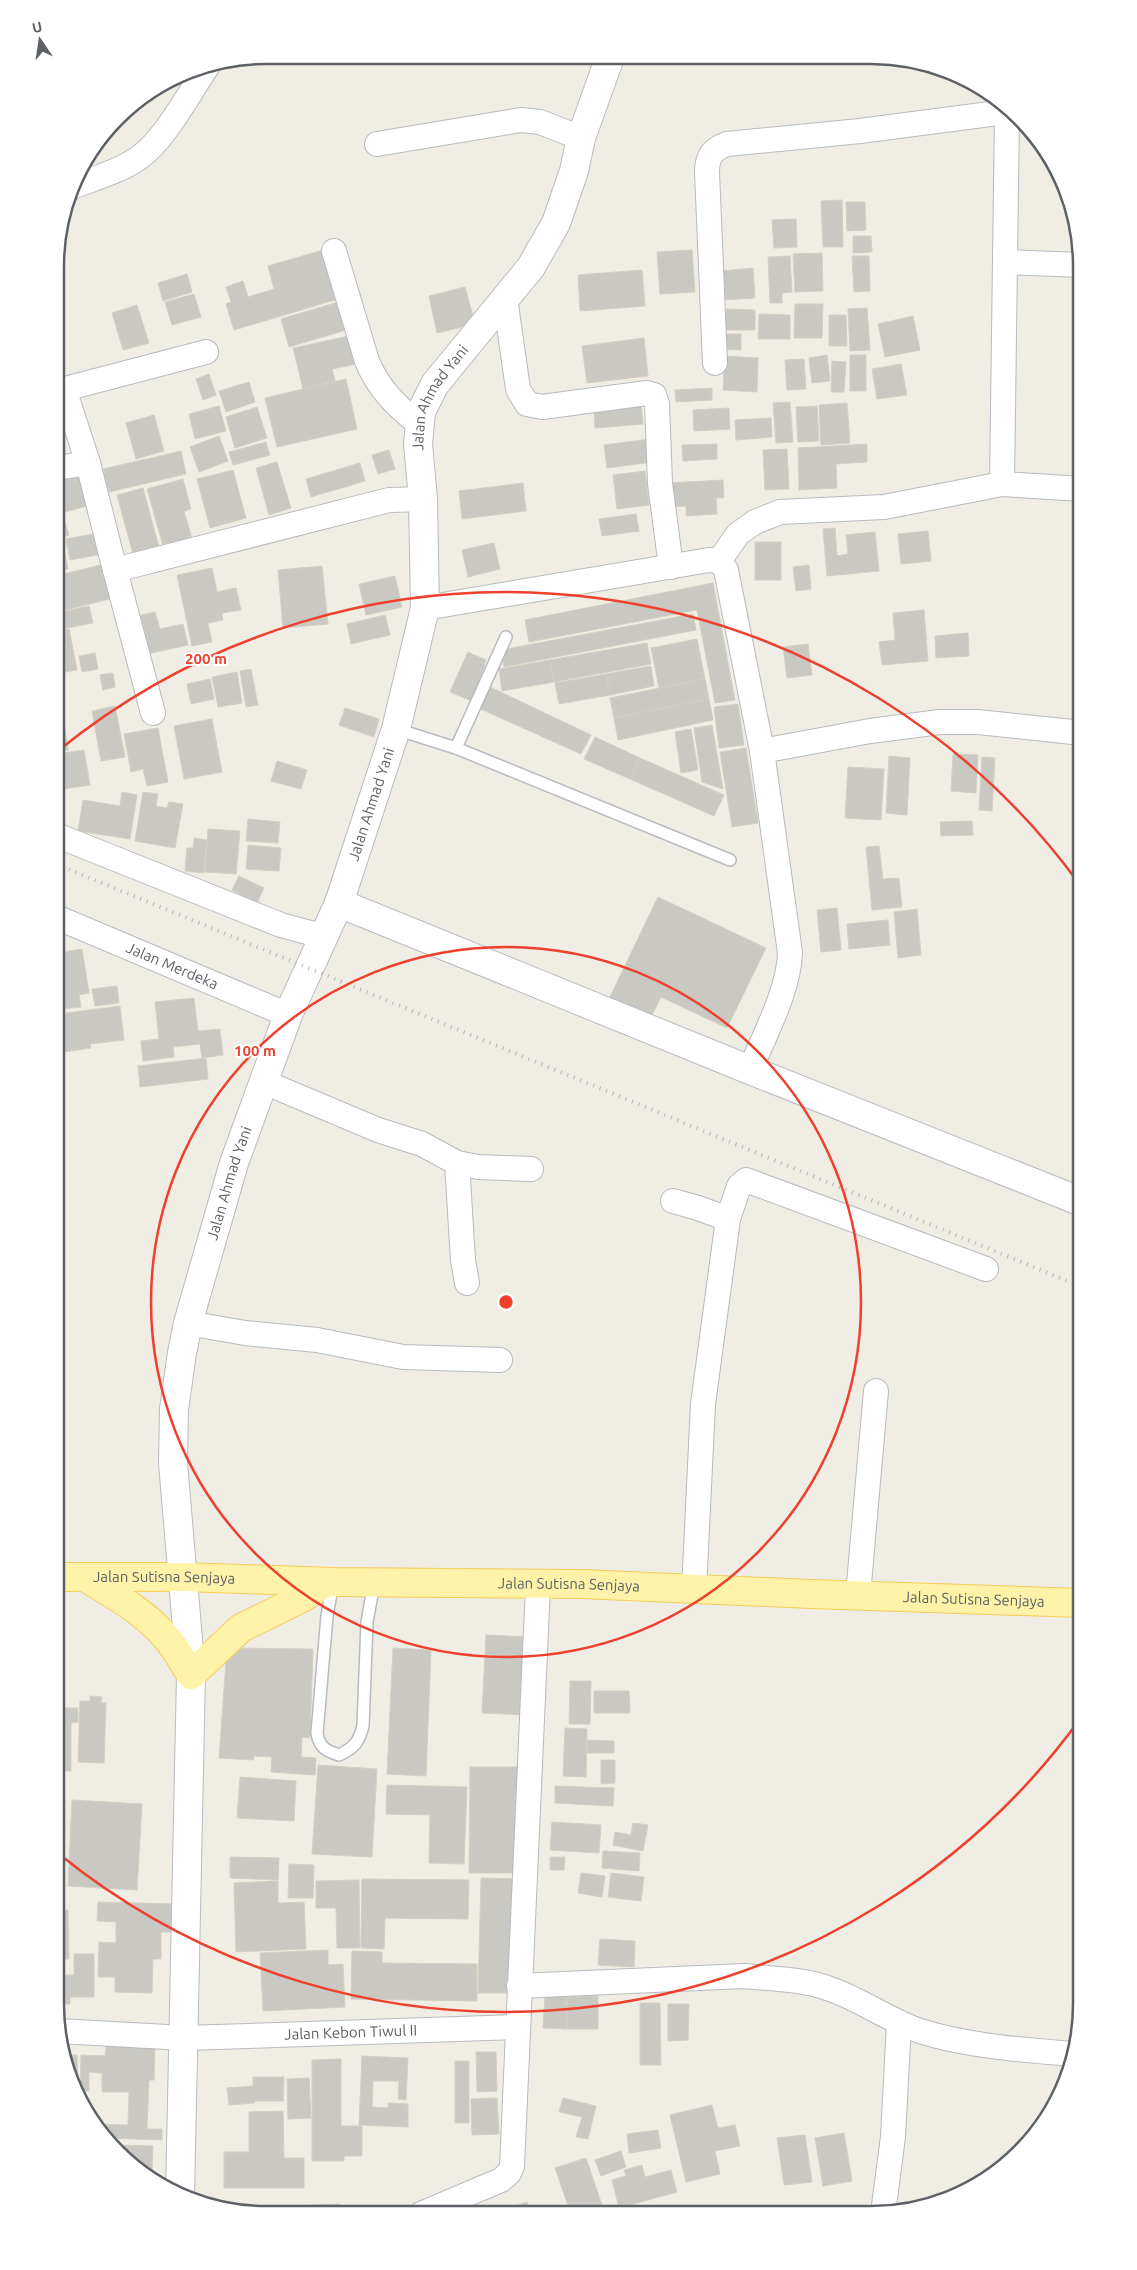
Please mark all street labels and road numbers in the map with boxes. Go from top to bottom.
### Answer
street label: Jalan Ahmad Yani [409,341,471,452]
street label: Jalan Ahmad Yani [344,745,397,863]
street label: Jalan Merdeka [124,939,221,992]
street label: Jalan Ahmad Yani [203,1124,255,1242]
street label: Jalan Sutisna Senjaya [93,1568,235,1587]
street label: Jalan Sutisna Senjaya [498,1574,640,1595]
street label: Jalan Sutisna Senjaya [902,1588,1045,1610]
street label: Jalan Kebon Tiwul II [284,2021,418,2043]

